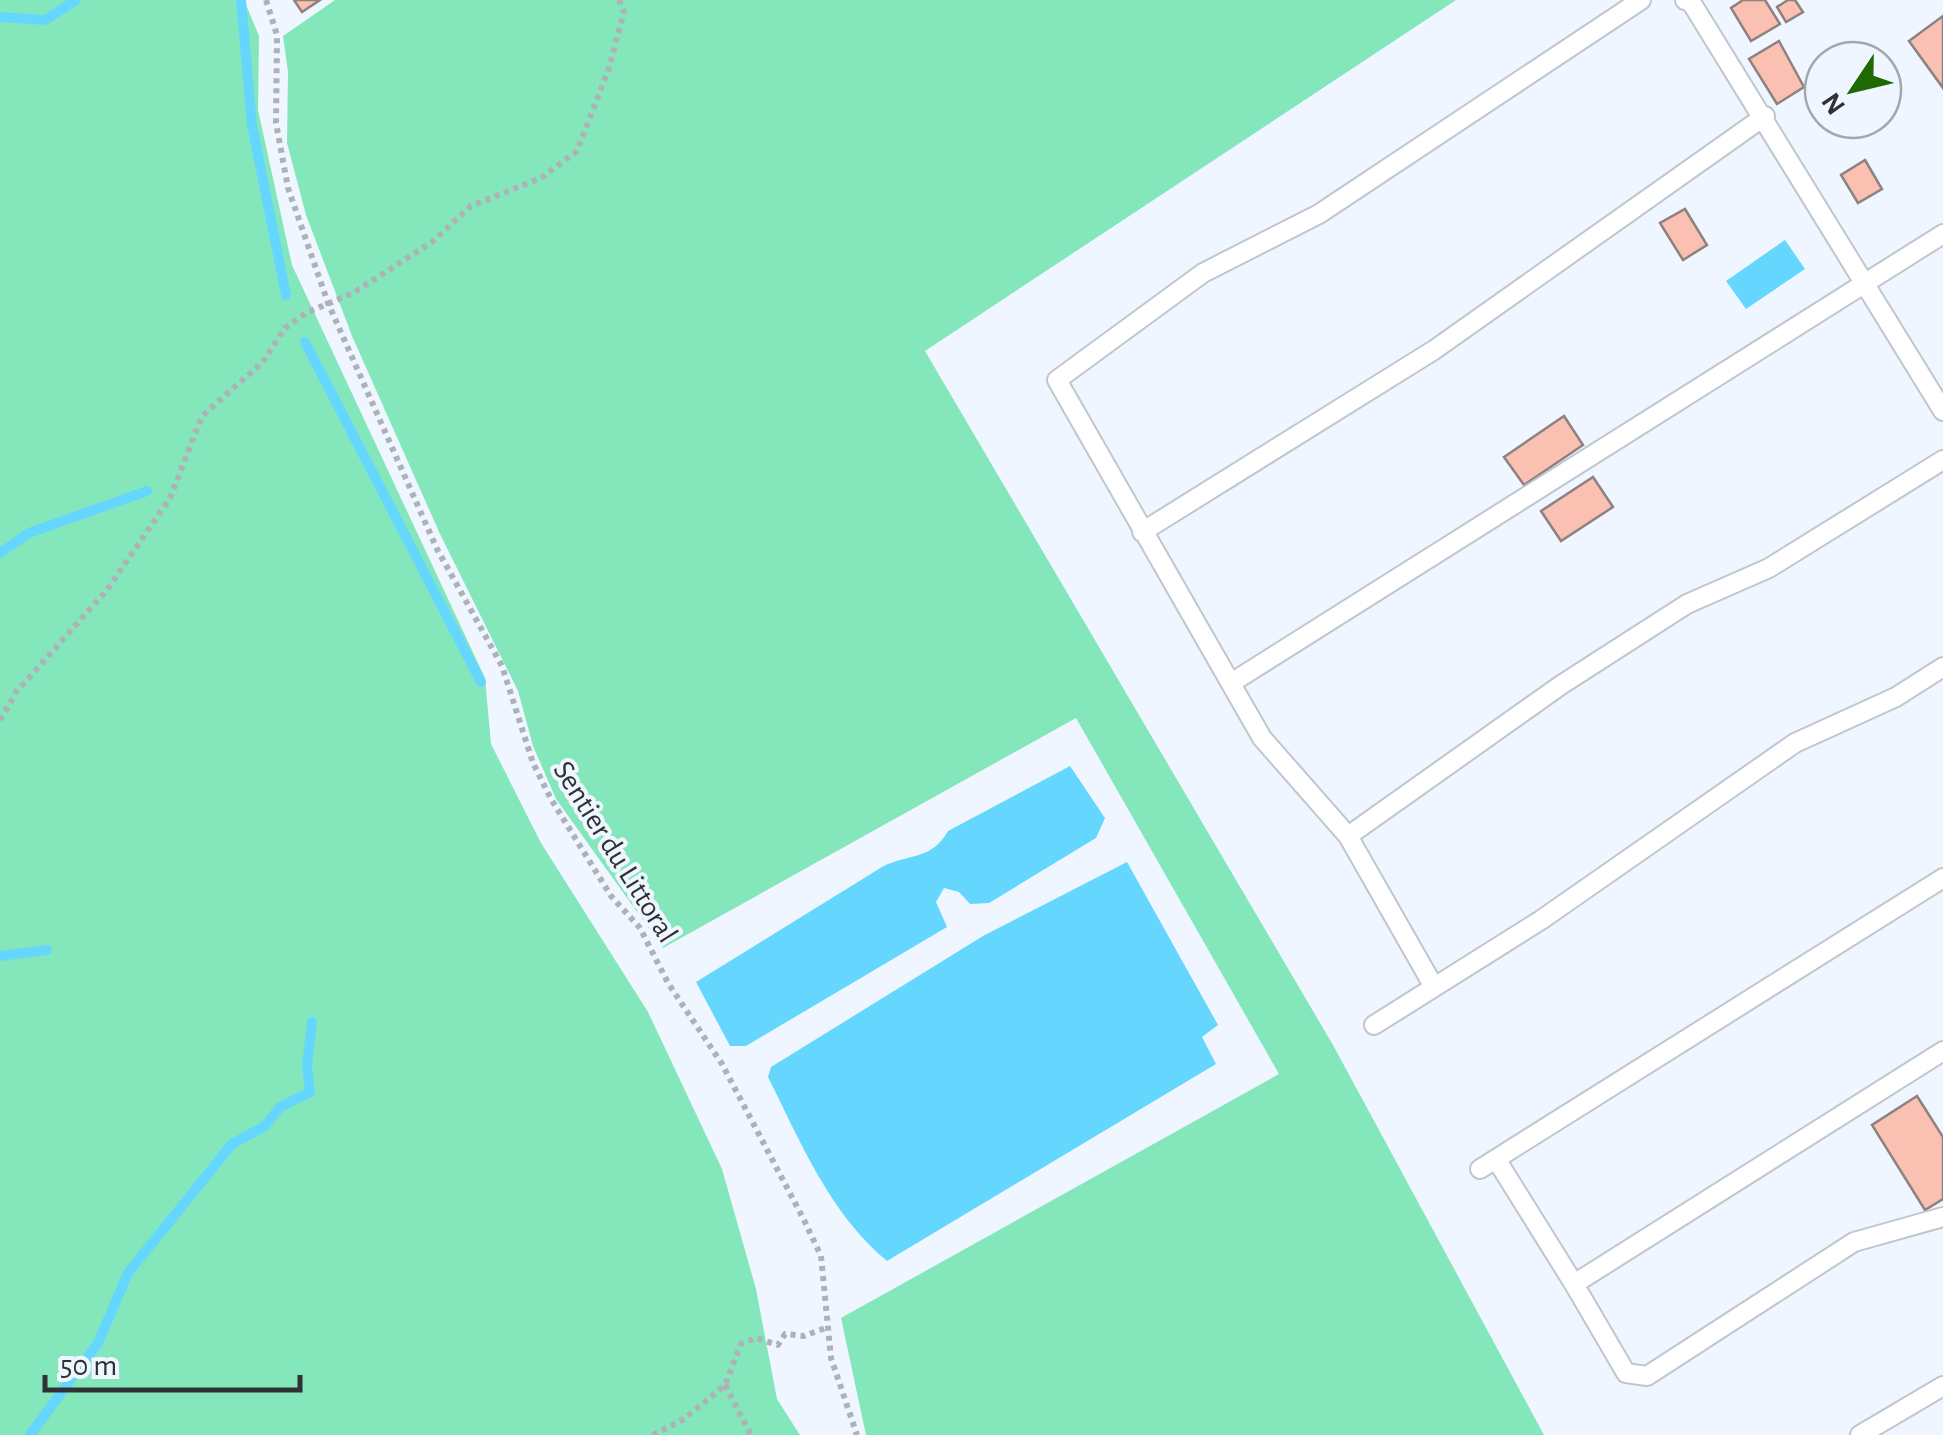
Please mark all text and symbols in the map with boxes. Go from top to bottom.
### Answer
north arrow [1803,40,1903,140]
text: N [1817,87,1851,119]
street label: Sentier du Littoral [547,756,683,948]
scale bar [45,1330,300,1392]
text: 50 m [60,1351,117,1381]

